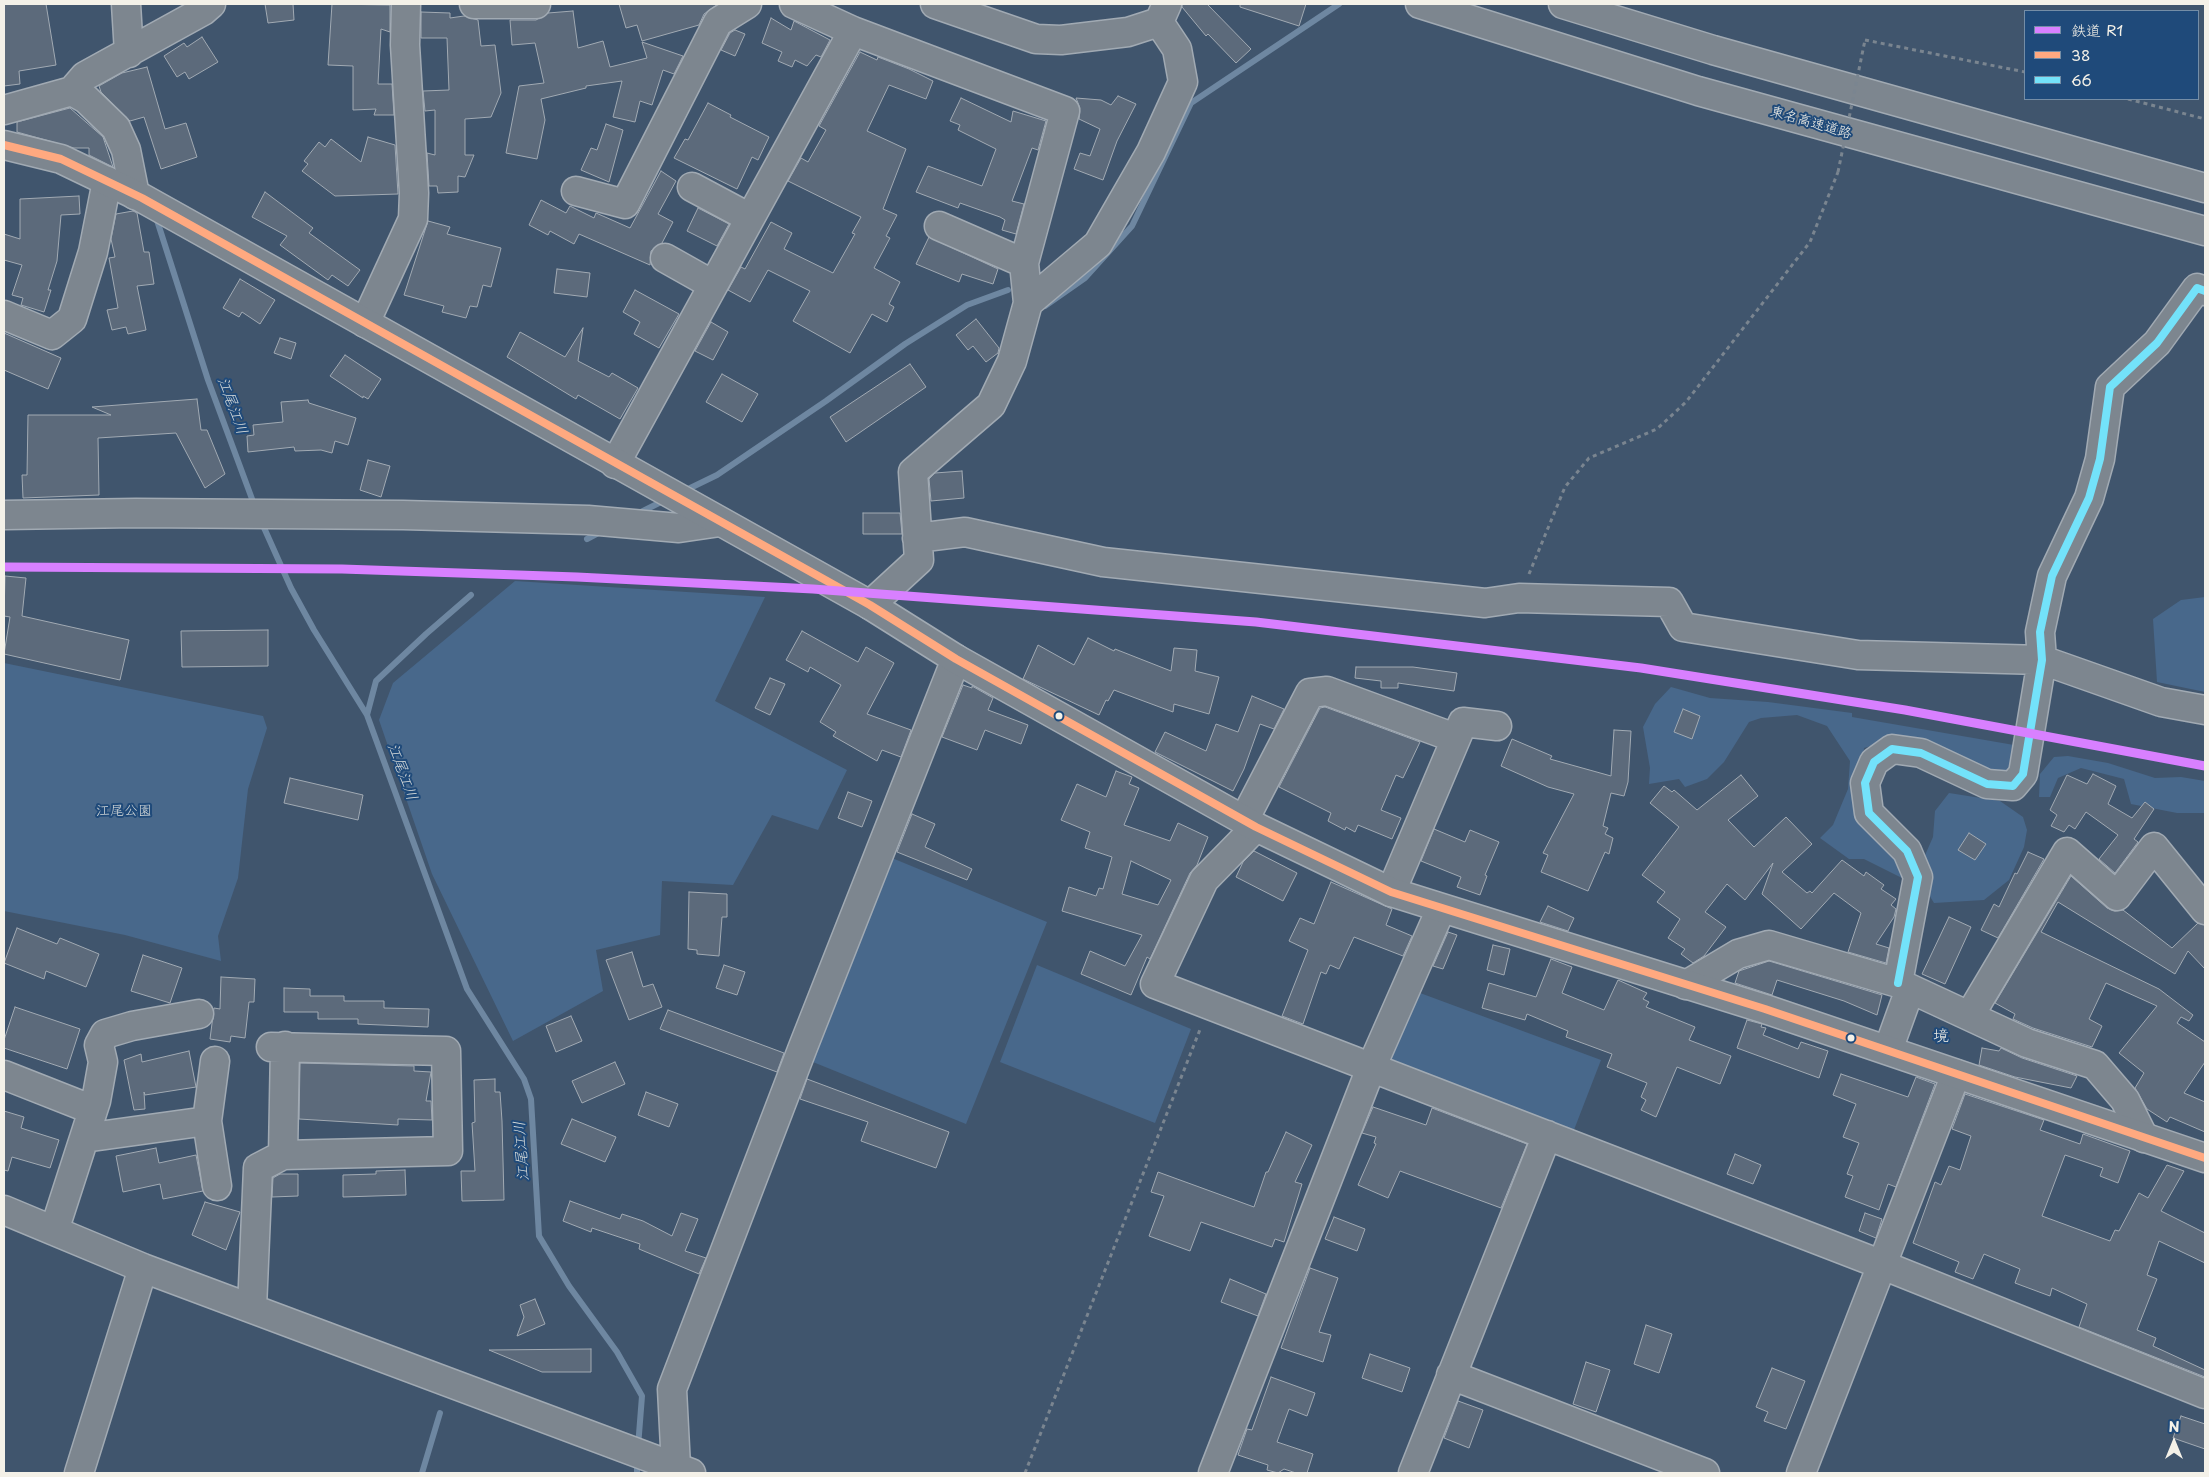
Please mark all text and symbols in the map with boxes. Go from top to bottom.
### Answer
legend [2024,10,2199,100]
text: 鉄道 R1 [2071,18,2123,41]
text: 38 [2071,43,2090,66]
text: 66 [2071,68,2092,91]
street label: 東名高速道路 [1768,103,1854,143]
water label: 江尾江川 [213,375,251,437]
unlabelled marker [1054,711,1064,721]
water label: 江尾江川 [383,741,421,803]
park label: 江尾公園 [96,803,152,819]
district label: 境 [1933,1027,1949,1047]
unlabelled marker [1846,1033,1856,1043]
water label: 江尾江川 [511,1120,533,1182]
text: N [2168,1416,2180,1437]
north arrow [2149,1417,2199,1467]

